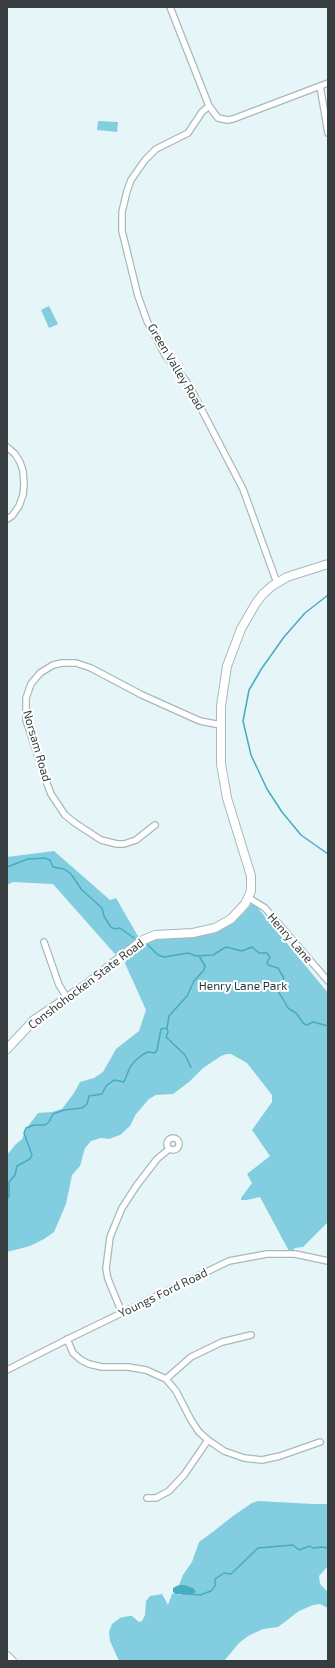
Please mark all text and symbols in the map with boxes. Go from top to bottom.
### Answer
street label: Green Valley Road [144,321,208,413]
street label: Norsam Road [20,709,54,783]
street label: Henry Lane [264,910,316,966]
street label: Conshohocken State Road [25,936,147,1032]
park label: Henry Lane Park [199,979,287,993]
street label: Youngs Ford Road [116,1265,210,1321]

